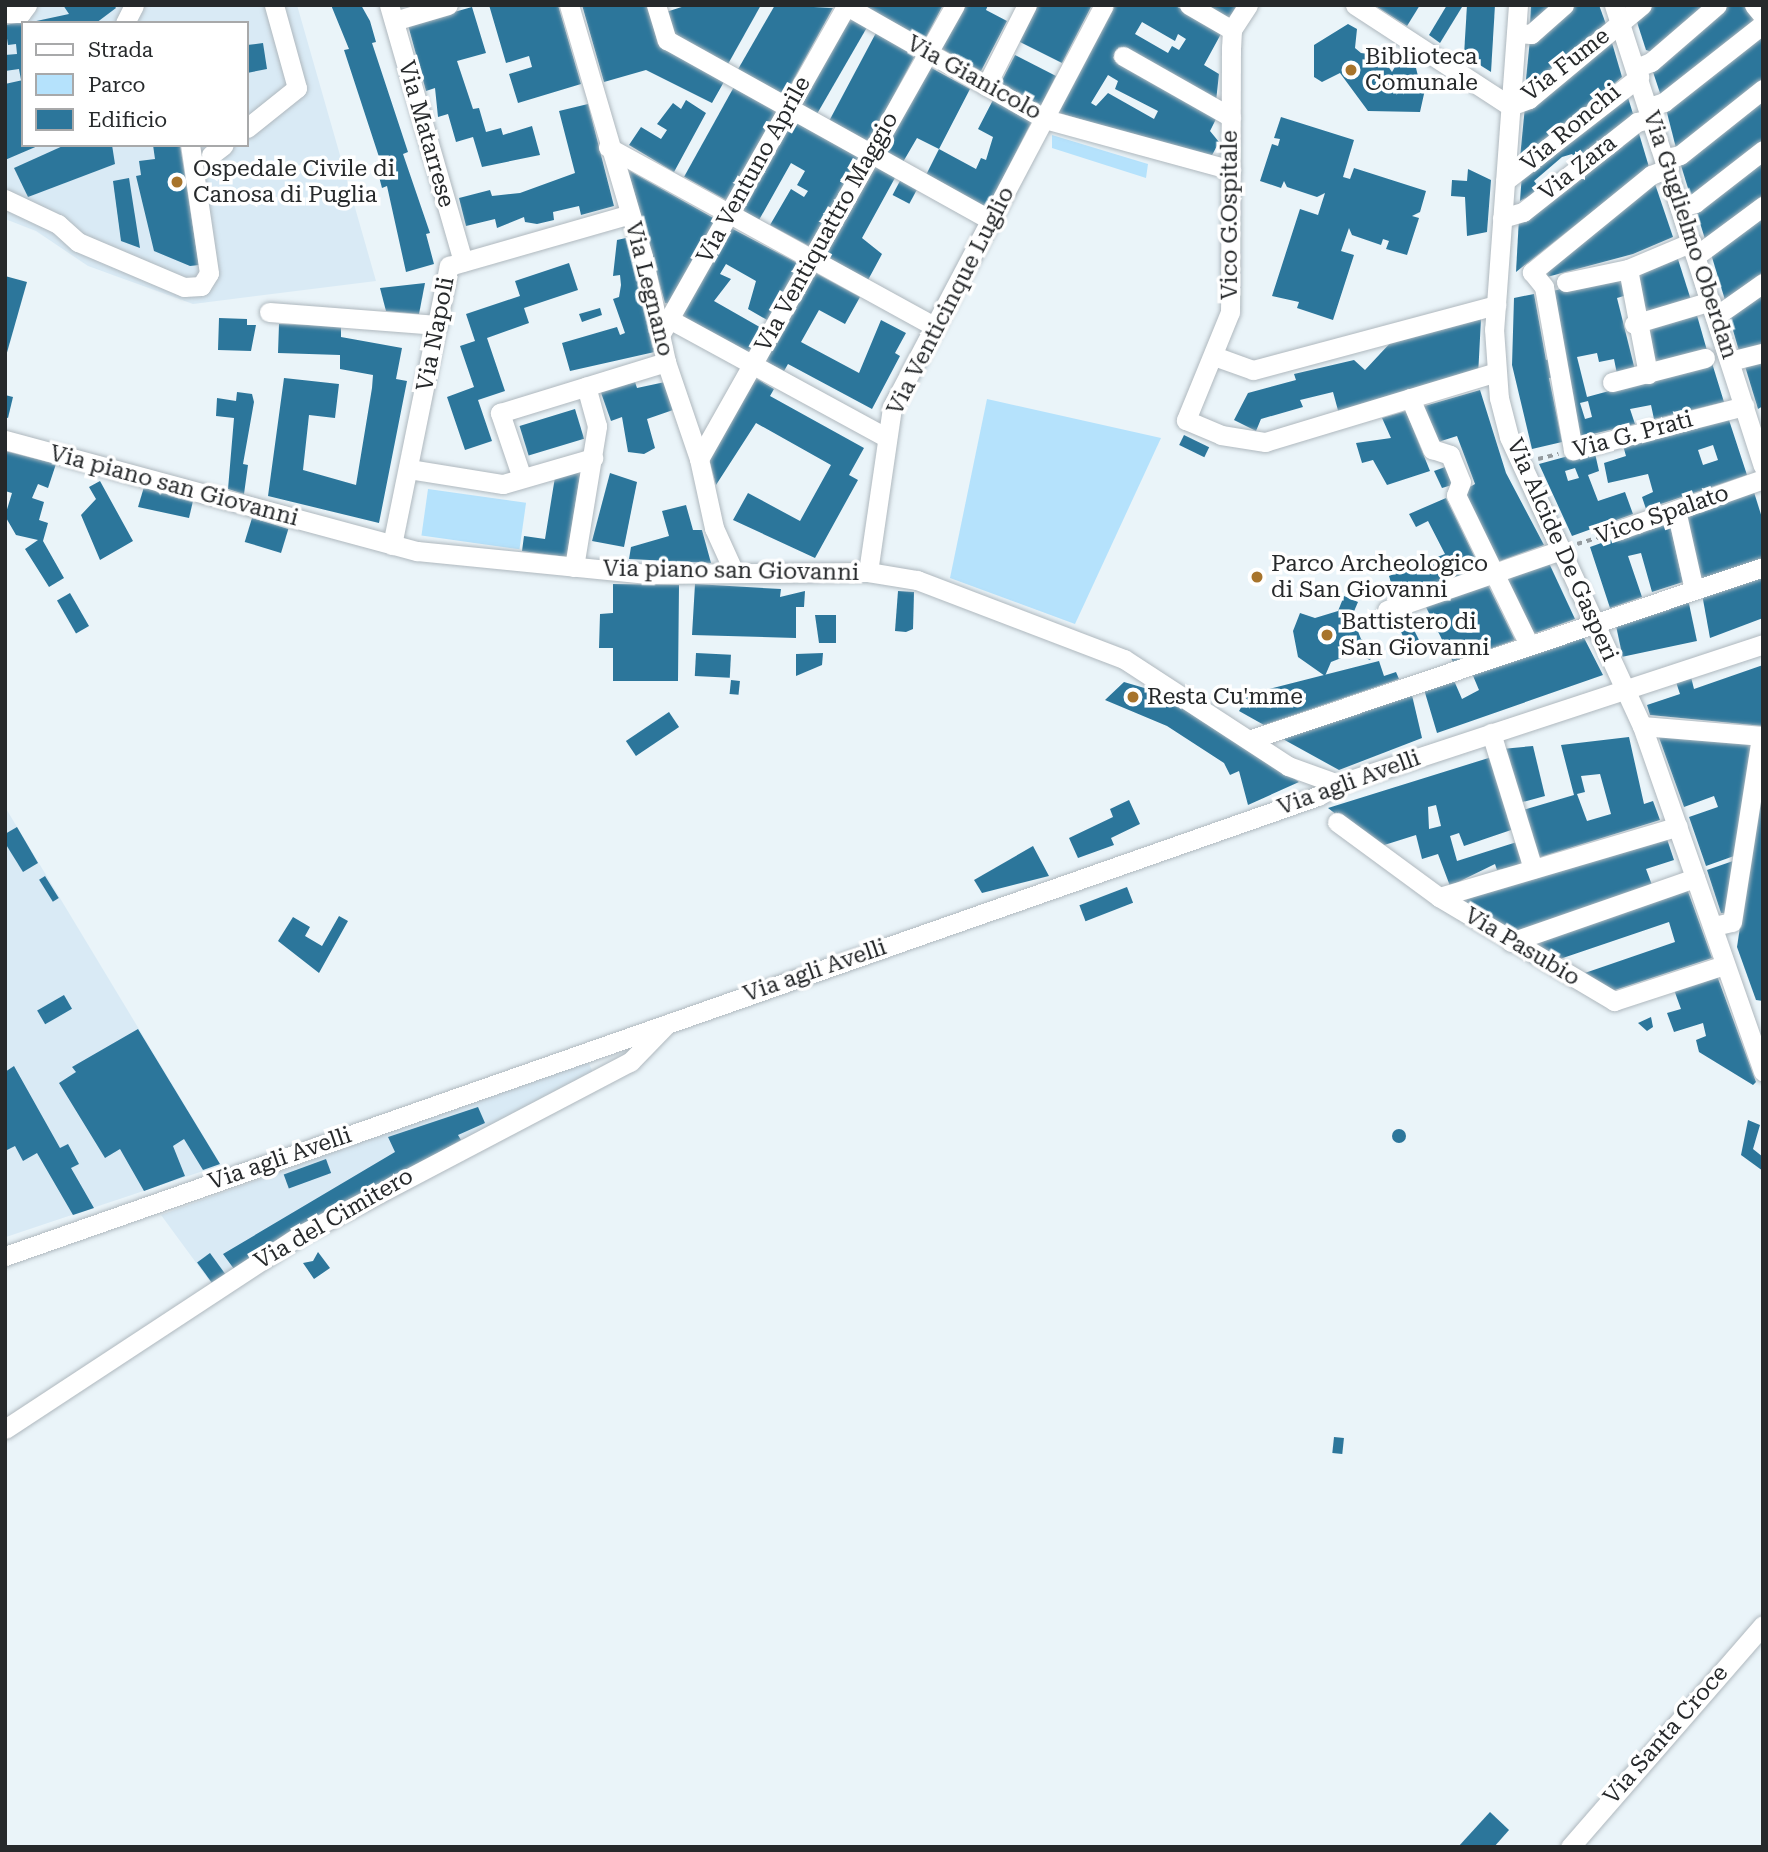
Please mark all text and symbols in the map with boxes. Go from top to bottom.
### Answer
legend [21,21,248,147]
street label: Via Fume [1517,22,1615,108]
street label: Via Gianicolo [902,30,1046,126]
text: Strada [88,38,153,62]
place label: Biblioteca Comunale [1365,43,1478,97]
street label: Via Matarrese [392,57,460,211]
marker: Biblioteca Comunale [1343,62,1359,78]
street label: Via Ventuno Aprile [691,72,817,268]
text: Parco [88,73,145,97]
street label: Via Ronchi [1516,78,1626,178]
street label: Via Ventiquattro Maggio [750,107,904,357]
street label: Via Guglielmo Oberdan [1637,107,1743,363]
text: Edificio [88,108,167,132]
street label: Via Zara [1534,129,1622,207]
street label: Vico G.Ospitale [1216,130,1244,300]
place label: Ospedale Civile di Canosa di Puglia [193,155,395,209]
marker: Ospedale Civile di Canosa di Puglia [167,172,187,192]
street label: Via Venticinque Luglio [881,182,1021,420]
street label: Via Legnano [619,219,679,359]
street label: Via Napoli [411,275,461,393]
street label: Via G. Prati [1570,406,1696,464]
street label: Via Alcide De Gasperi [1500,434,1624,666]
street label: Via piano san Giovanni [47,439,301,533]
street label: Vico Spalato [1591,479,1733,551]
place label: Parco Archeologico di San Giovanni [1271,550,1488,604]
street label: Via piano san Giovanni [603,555,859,587]
marker: Parco Archeologico di San Giovanni [1249,569,1265,585]
place label: Battistero di San Giovanni [1341,608,1490,662]
marker: Battistero di San Giovanni [1319,627,1335,643]
place label: Resta Cu'mme [1147,683,1303,711]
marker: Resta Cu'mme [1125,689,1141,705]
street label: Via agli Avelli [1274,744,1424,822]
street label: Via Pasubio [1459,902,1585,992]
street label: Via agli Avelli [740,934,890,1008]
street label: Via agli Avelli [205,1122,355,1196]
street label: Via del Cimitero [250,1162,418,1276]
street label: Via Santa Croce [1598,1660,1734,1810]

